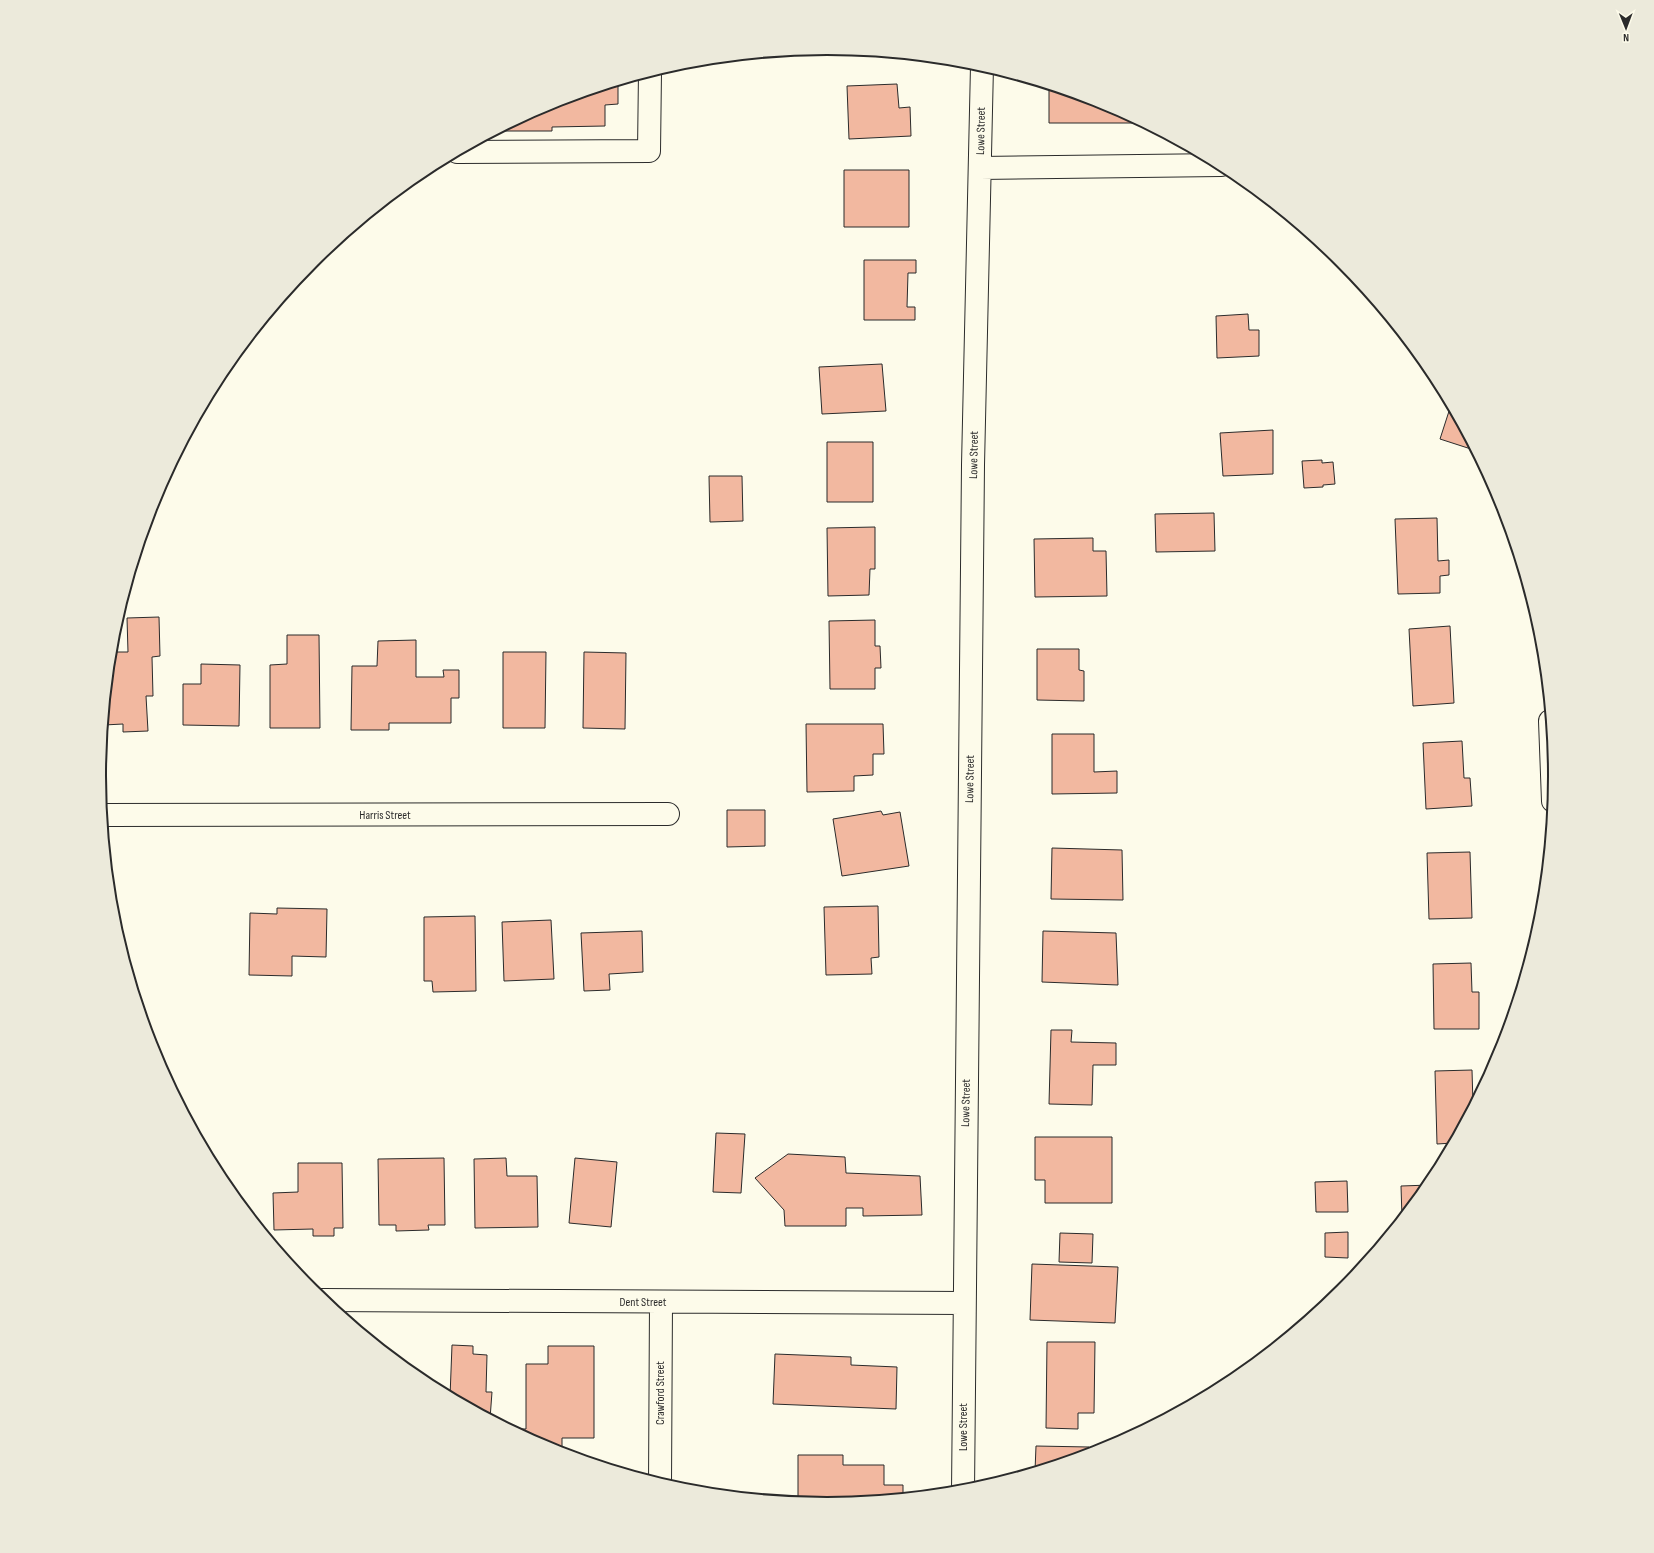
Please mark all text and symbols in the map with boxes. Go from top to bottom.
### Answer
north arrow [1606,8,1646,48]
text: N [1623,31,1629,44]
street label: Lowe Street [973,107,989,155]
street label: Lowe Street [966,431,982,479]
street label: Lowe Street [962,755,978,803]
street label: Harris Street [359,808,411,823]
street label: Lowe Street [958,1079,974,1127]
street label: Dent Street [620,1295,667,1310]
street label: Crawford Street [653,1361,668,1425]
street label: Lowe Street [956,1403,971,1451]

